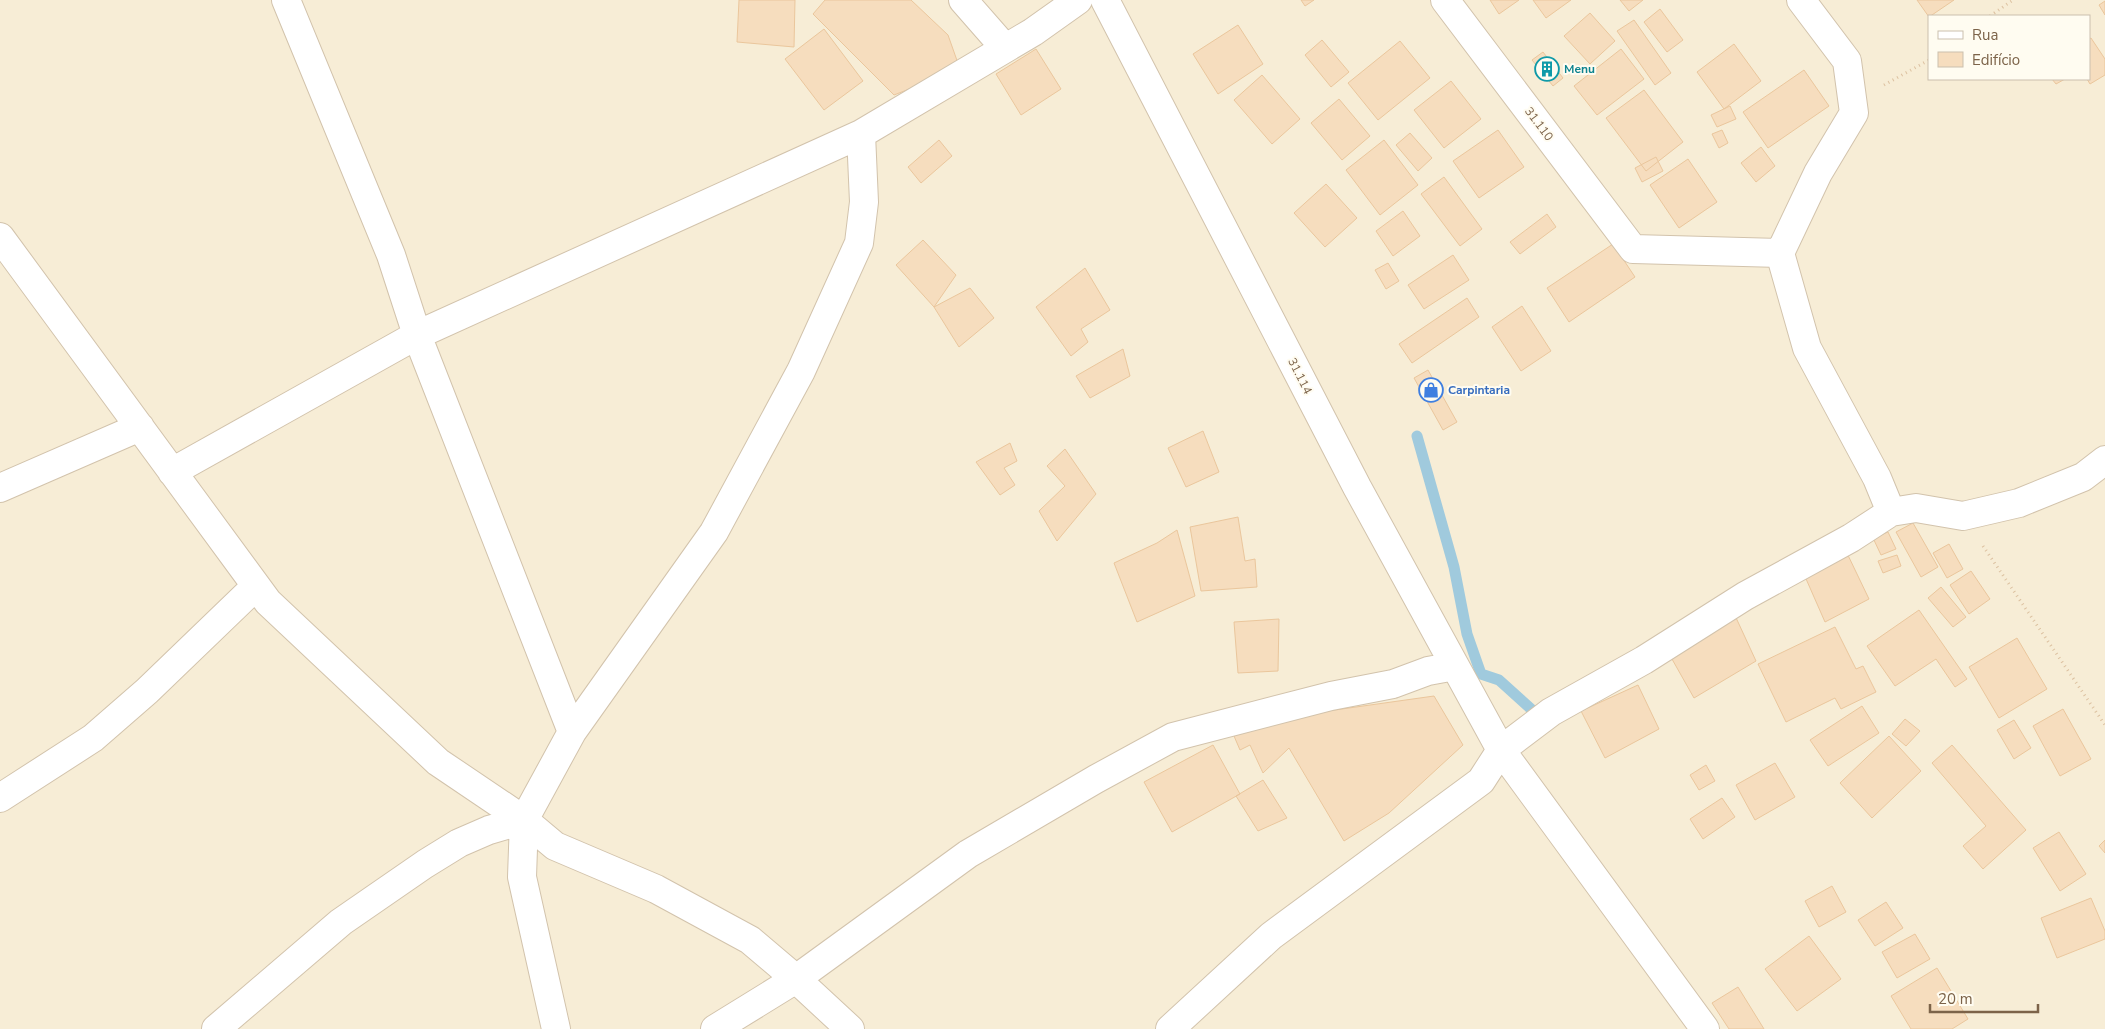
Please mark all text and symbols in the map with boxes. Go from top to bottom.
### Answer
legend [1928,15,2090,80]
text: Rua [1972,25,1998,45]
text: Edifício [1972,50,2020,70]
building icon: Menu [1534,56,1560,82]
place label: Menu [1564,61,1595,77]
street label: 31.110 [1521,104,1557,144]
street label: 31.114 [1284,355,1316,397]
shop icon: Carpintaria [1418,377,1444,403]
place label: Carpintaria [1448,382,1510,398]
scale bar [1930,982,2038,1014]
text: 20 m [1938,989,1973,1009]

